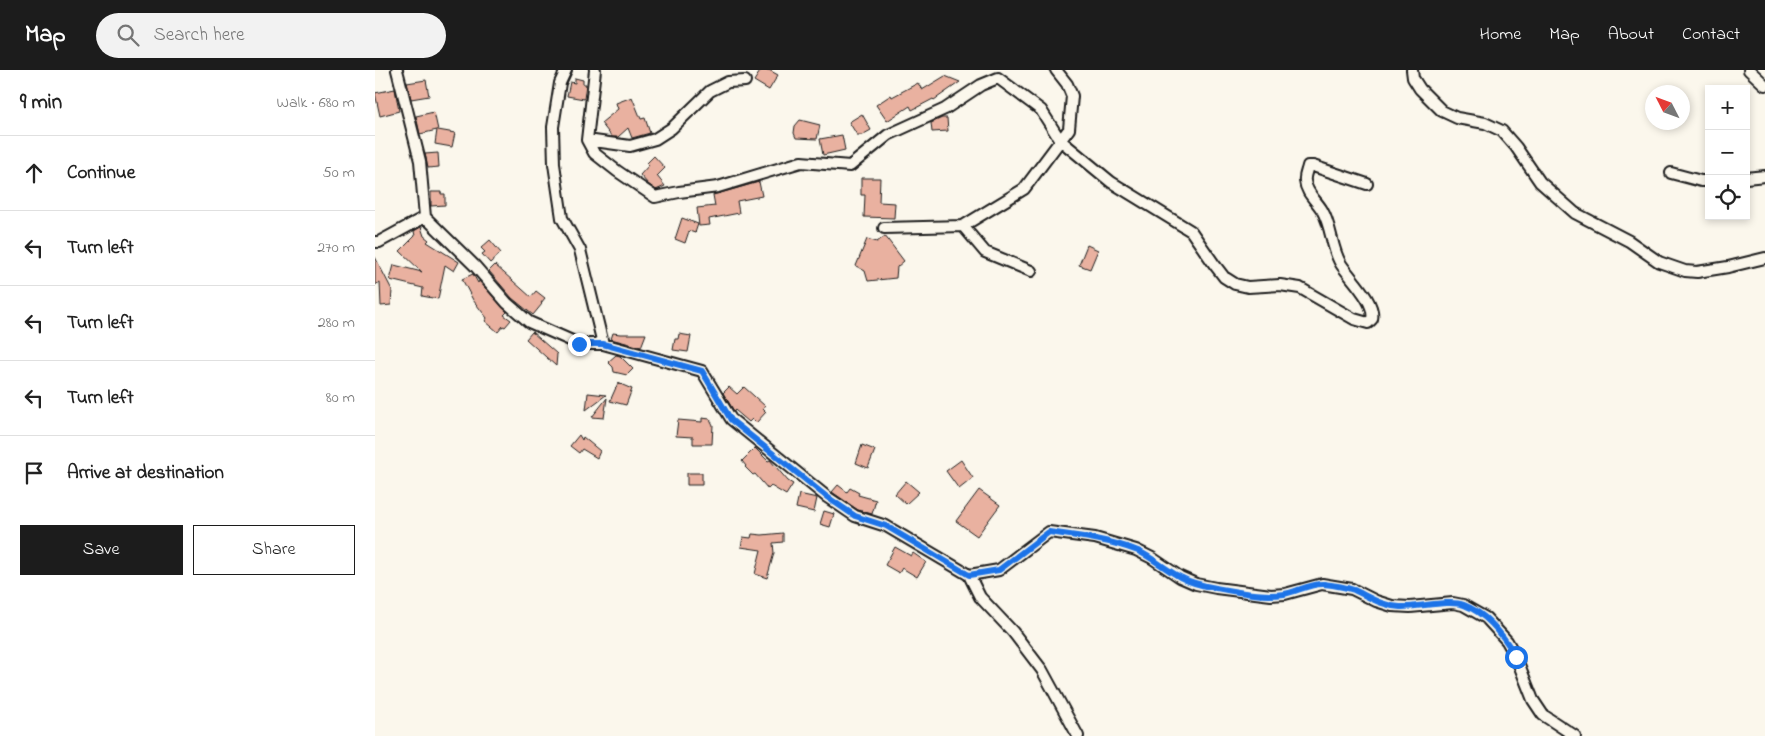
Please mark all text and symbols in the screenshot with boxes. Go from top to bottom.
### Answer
search box [96,13,446,58]
text: Map [25,18,66,53]
icon: search [114,21,142,49]
text: Search here [154,22,245,49]
text: Home [1480,22,1521,48]
text: Map [1549,22,1580,48]
text: About [1608,22,1654,48]
text: Contact [1682,22,1740,48]
north arrow [1645,85,1690,130]
map controls [1705,85,1750,220]
button: + [1705,85,1750,130]
text: 9 min [20,88,62,118]
text: Walk · 680 m [276,91,355,115]
button: − [1705,130,1750,175]
icon: ahead [20,159,48,187]
text: Continue [67,160,135,187]
text: 50 m [323,161,355,185]
button: locate [1705,175,1750,220]
icon: left [20,234,48,262]
text: Turn left [67,235,134,262]
text: 270 m [317,236,355,260]
icon: left [20,309,48,337]
text: Turn left [67,310,134,337]
text: 280 m [318,311,355,335]
route end [568,333,591,356]
icon: left [20,384,48,412]
text: Turn left [67,385,134,412]
text: 80 m [326,386,355,410]
icon: arrive [20,459,48,487]
text: Arrive at destination [67,460,224,487]
button: Save [20,525,183,575]
button: Share [193,525,355,575]
route start [1505,646,1528,669]

